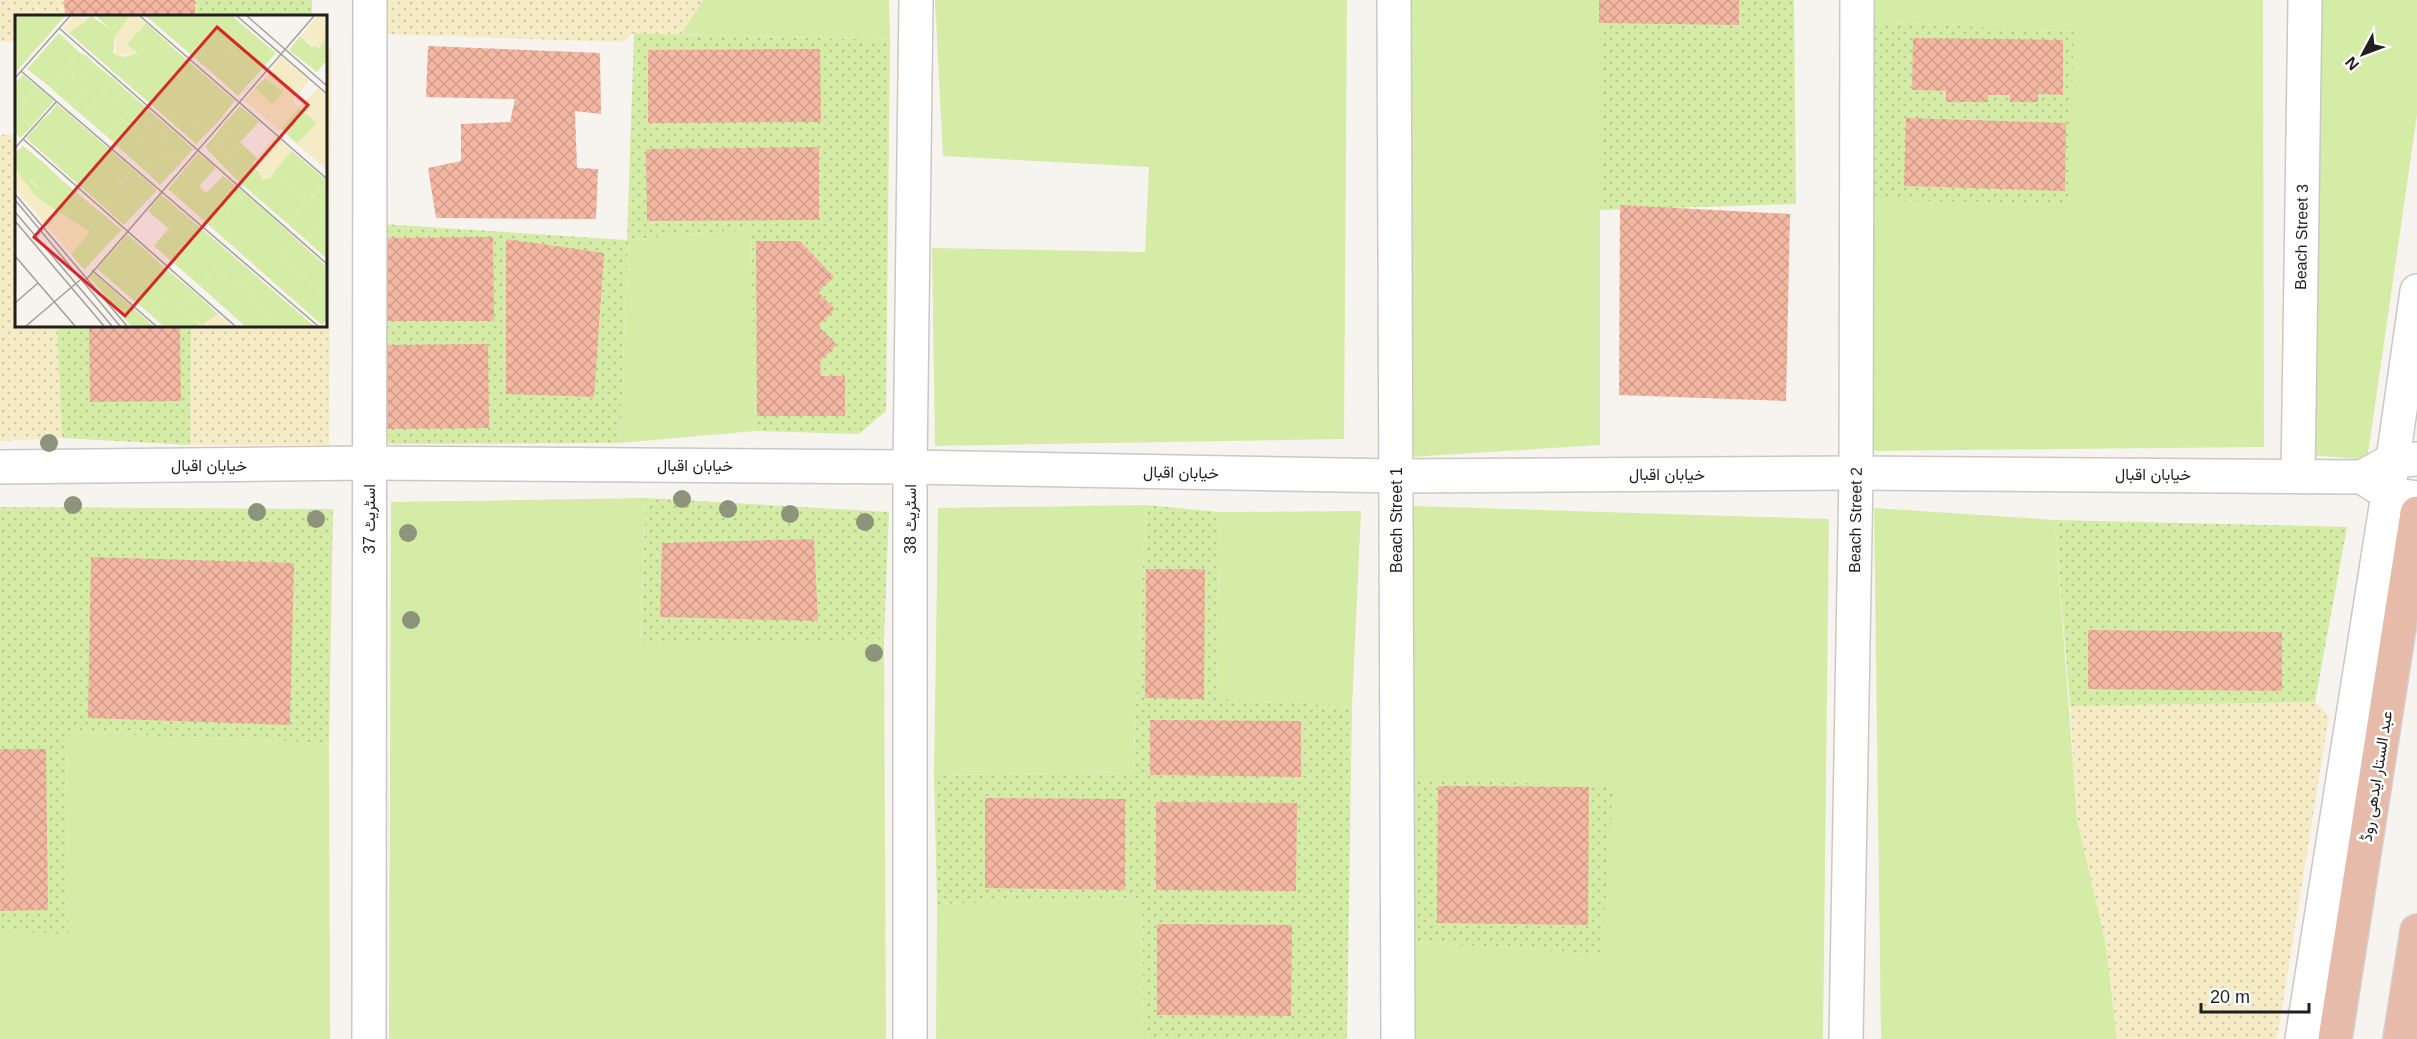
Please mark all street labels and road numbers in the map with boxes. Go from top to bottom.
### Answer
street label: Beach Street 3 [2292,184,2311,290]
street label: خیابان اقبال [171,457,247,475]
street label: خیابان اقبال [657,457,733,475]
street label: خیابان اقبال [1143,463,1219,483]
street label: خیابان اقبال [1629,466,1705,484]
street label: خیابان اقبال [2115,466,2191,484]
street label: Beach Street 1 [1388,467,1405,573]
street label: Beach Street 2 [1846,467,1865,573]
street label: اسٹریٹ 37 [361,484,380,554]
street label: اسٹریٹ 38 [902,484,921,554]
street label: عبد الستار ایدھی روڈ [2358,710,2397,843]

